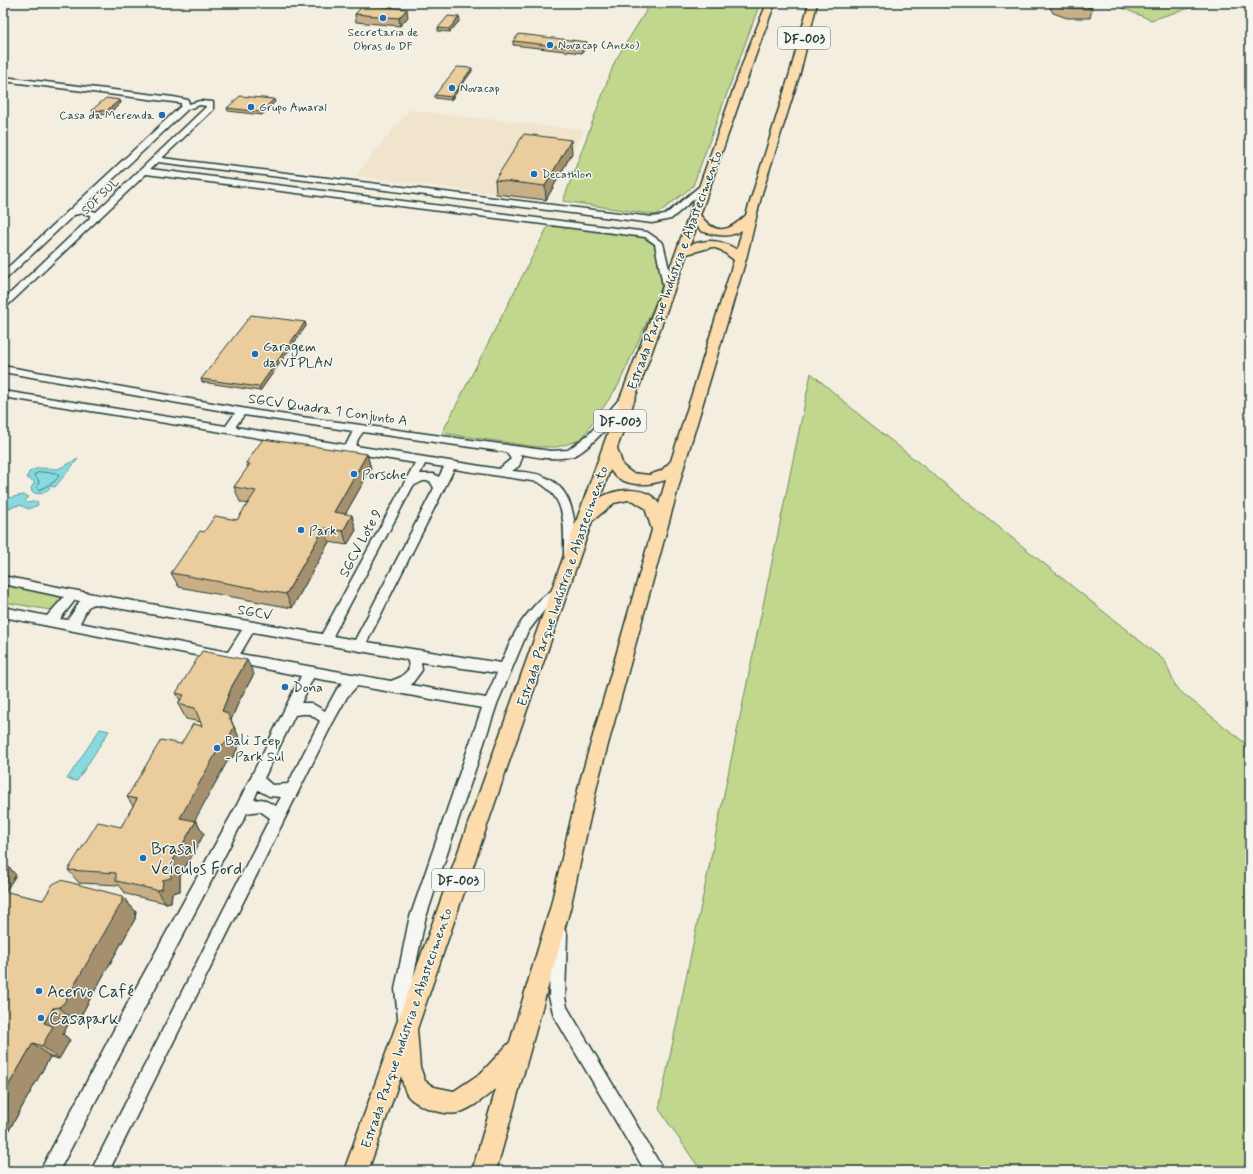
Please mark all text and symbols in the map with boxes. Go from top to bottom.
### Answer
marker: Secretaria de Obras do DF [378,13,388,23]
place label: Secretaria de Obras do DF [347,25,419,55]
road number: DF-003 [778,27,830,49]
place label: Novacap (Anexo) [558,38,640,54]
marker: Novacap (Anexo) [545,40,555,50]
place label: Novacap [460,81,500,97]
marker: Novacap [447,83,457,93]
place label: Grupo Amaral [259,100,327,116]
marker: Grupo Amaral [246,102,256,112]
place label: Casa da Merenda [59,108,155,124]
marker: Casa da Merenda [157,110,167,120]
street label: Estrada Parque Indústria e Abastecimento [623,148,727,392]
place label: Decathlon [542,167,592,183]
marker: Decathlon [529,169,539,179]
street label: SOF SUL [78,174,123,219]
place label: Garagem da VIPLAN [263,338,333,372]
marker: Garagem da VIPLAN [250,349,260,359]
street label: SGCV Quadra 1 Conjunto A [247,390,409,430]
road number: DF-003 [594,410,646,432]
street label: Estrada Parque Indústria e Abastecimento [513,464,613,709]
place label: Porsche [362,466,407,484]
marker: Porsche [349,469,359,479]
street label: SGCV Lote 9 [335,506,386,581]
place label: Park [309,522,337,540]
marker: Park [296,525,306,535]
street label: SGCV [236,601,274,625]
place label: Dona [293,679,323,697]
marker: Dona [280,682,290,692]
place label: Bali Jeep - Park Sul [225,732,284,766]
marker: Bali Jeep - Park Sul [212,743,222,753]
place label: Brasal Veículos Ford [151,838,242,880]
marker: Brasal Veículos Ford [138,853,148,863]
road number: DF-003 [432,869,484,891]
street label: Estrada Parque Indústria e Abastecimento [357,906,457,1151]
place label: Acervo Café [47,981,134,1003]
marker: Acervo Café [34,986,44,996]
place label: Casapark [49,1008,119,1030]
marker: Casapark [36,1013,46,1023]

